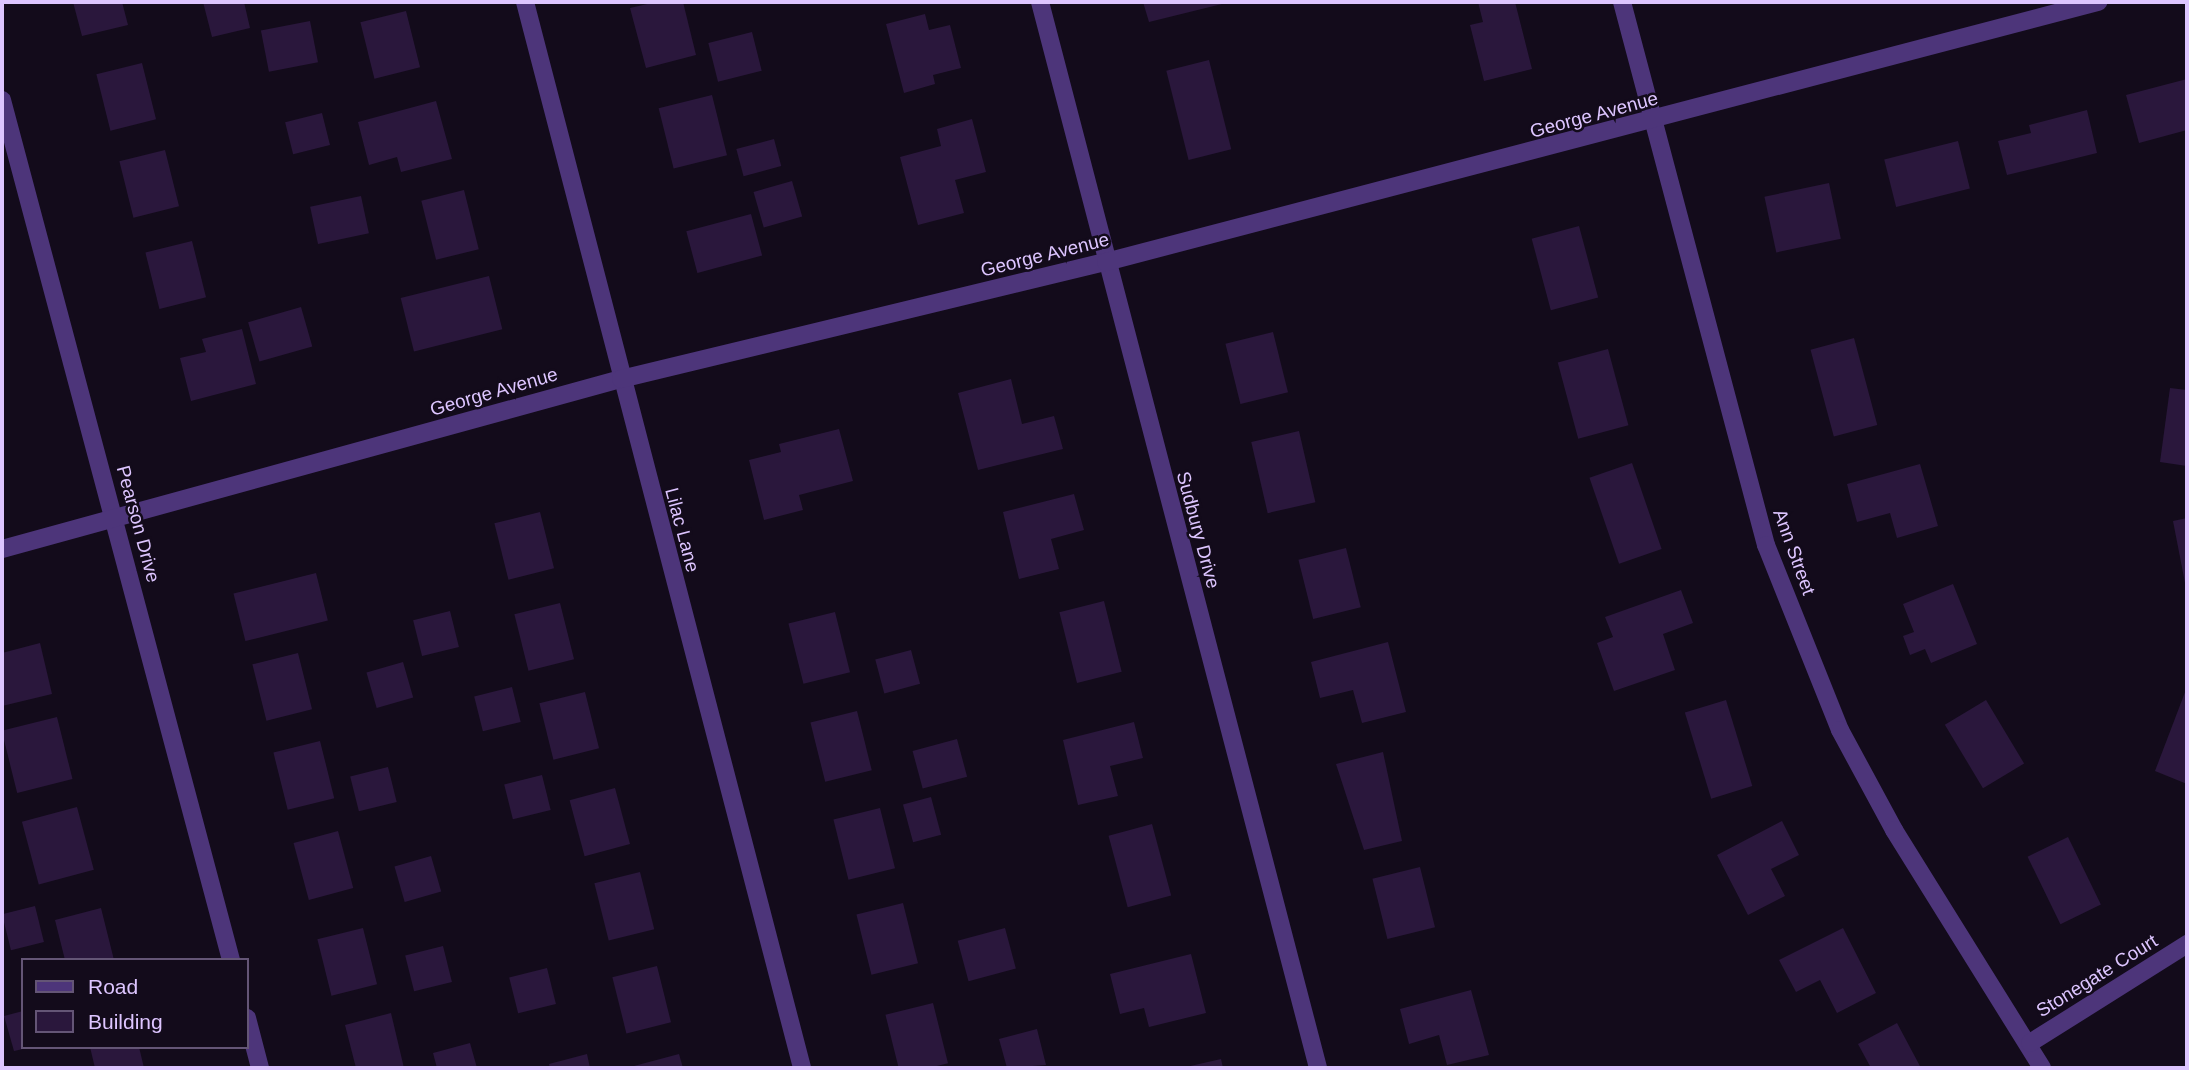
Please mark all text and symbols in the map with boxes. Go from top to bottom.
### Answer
street label: George Avenue [1527,87,1661,143]
street label: George Avenue [978,228,1112,282]
street label: George Avenue [427,363,561,421]
street label: Pearson Drive [111,463,165,585]
street label: Sudbury Drive [1171,469,1225,591]
street label: Lilac Lane [660,485,704,575]
street label: Ann Street [1768,506,1820,598]
street label: Stonegate Court [2032,930,2162,1022]
legend [21,958,248,1049]
text: Road [88,975,138,998]
text: Building [88,1010,163,1033]

